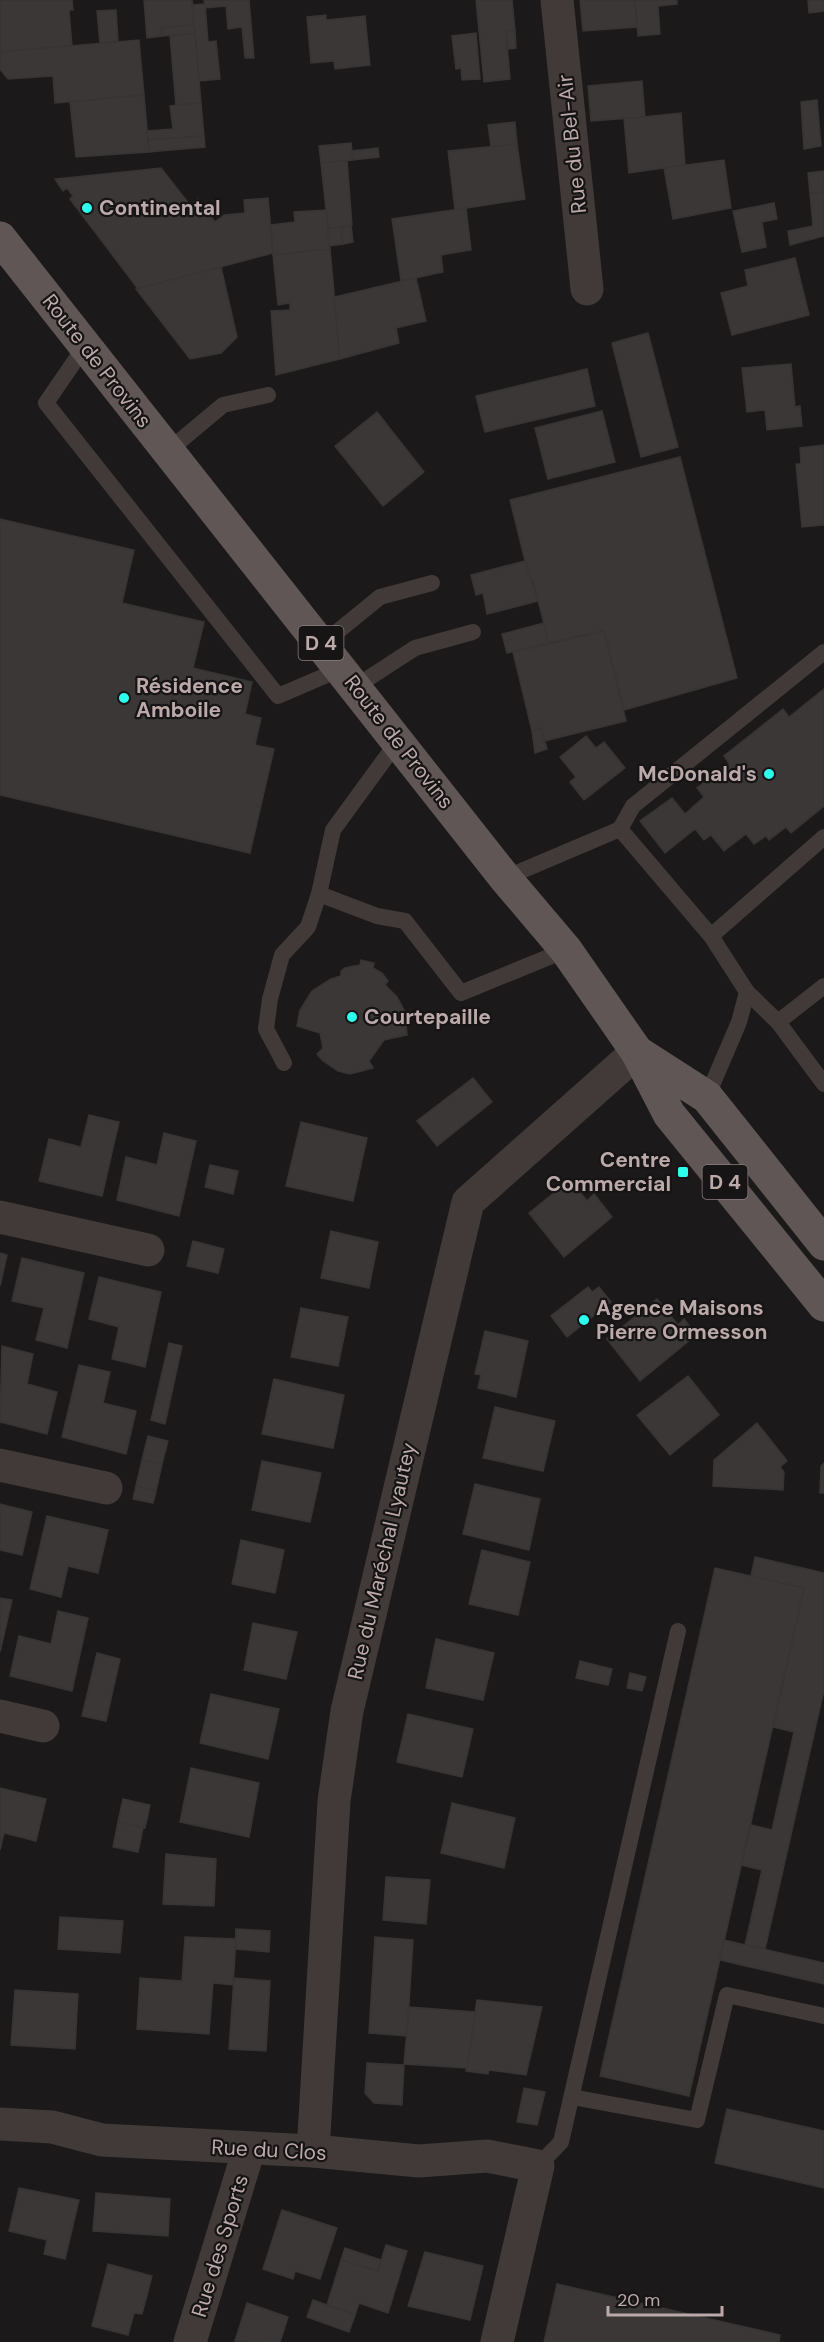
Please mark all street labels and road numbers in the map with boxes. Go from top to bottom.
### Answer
street label: Rue du Bel-Air [551,73,593,215]
street label: Route de Provins [36,288,158,434]
road number: D 4 [298,626,344,660]
street label: Route de Provins [338,669,460,815]
road number: D 4 [702,1165,748,1199]
street label: Rue du Maréchal Lyautey [341,1439,423,1682]
street label: Rue du Clos [211,2133,327,2167]
street label: Rue des Sports [185,2171,255,2321]

